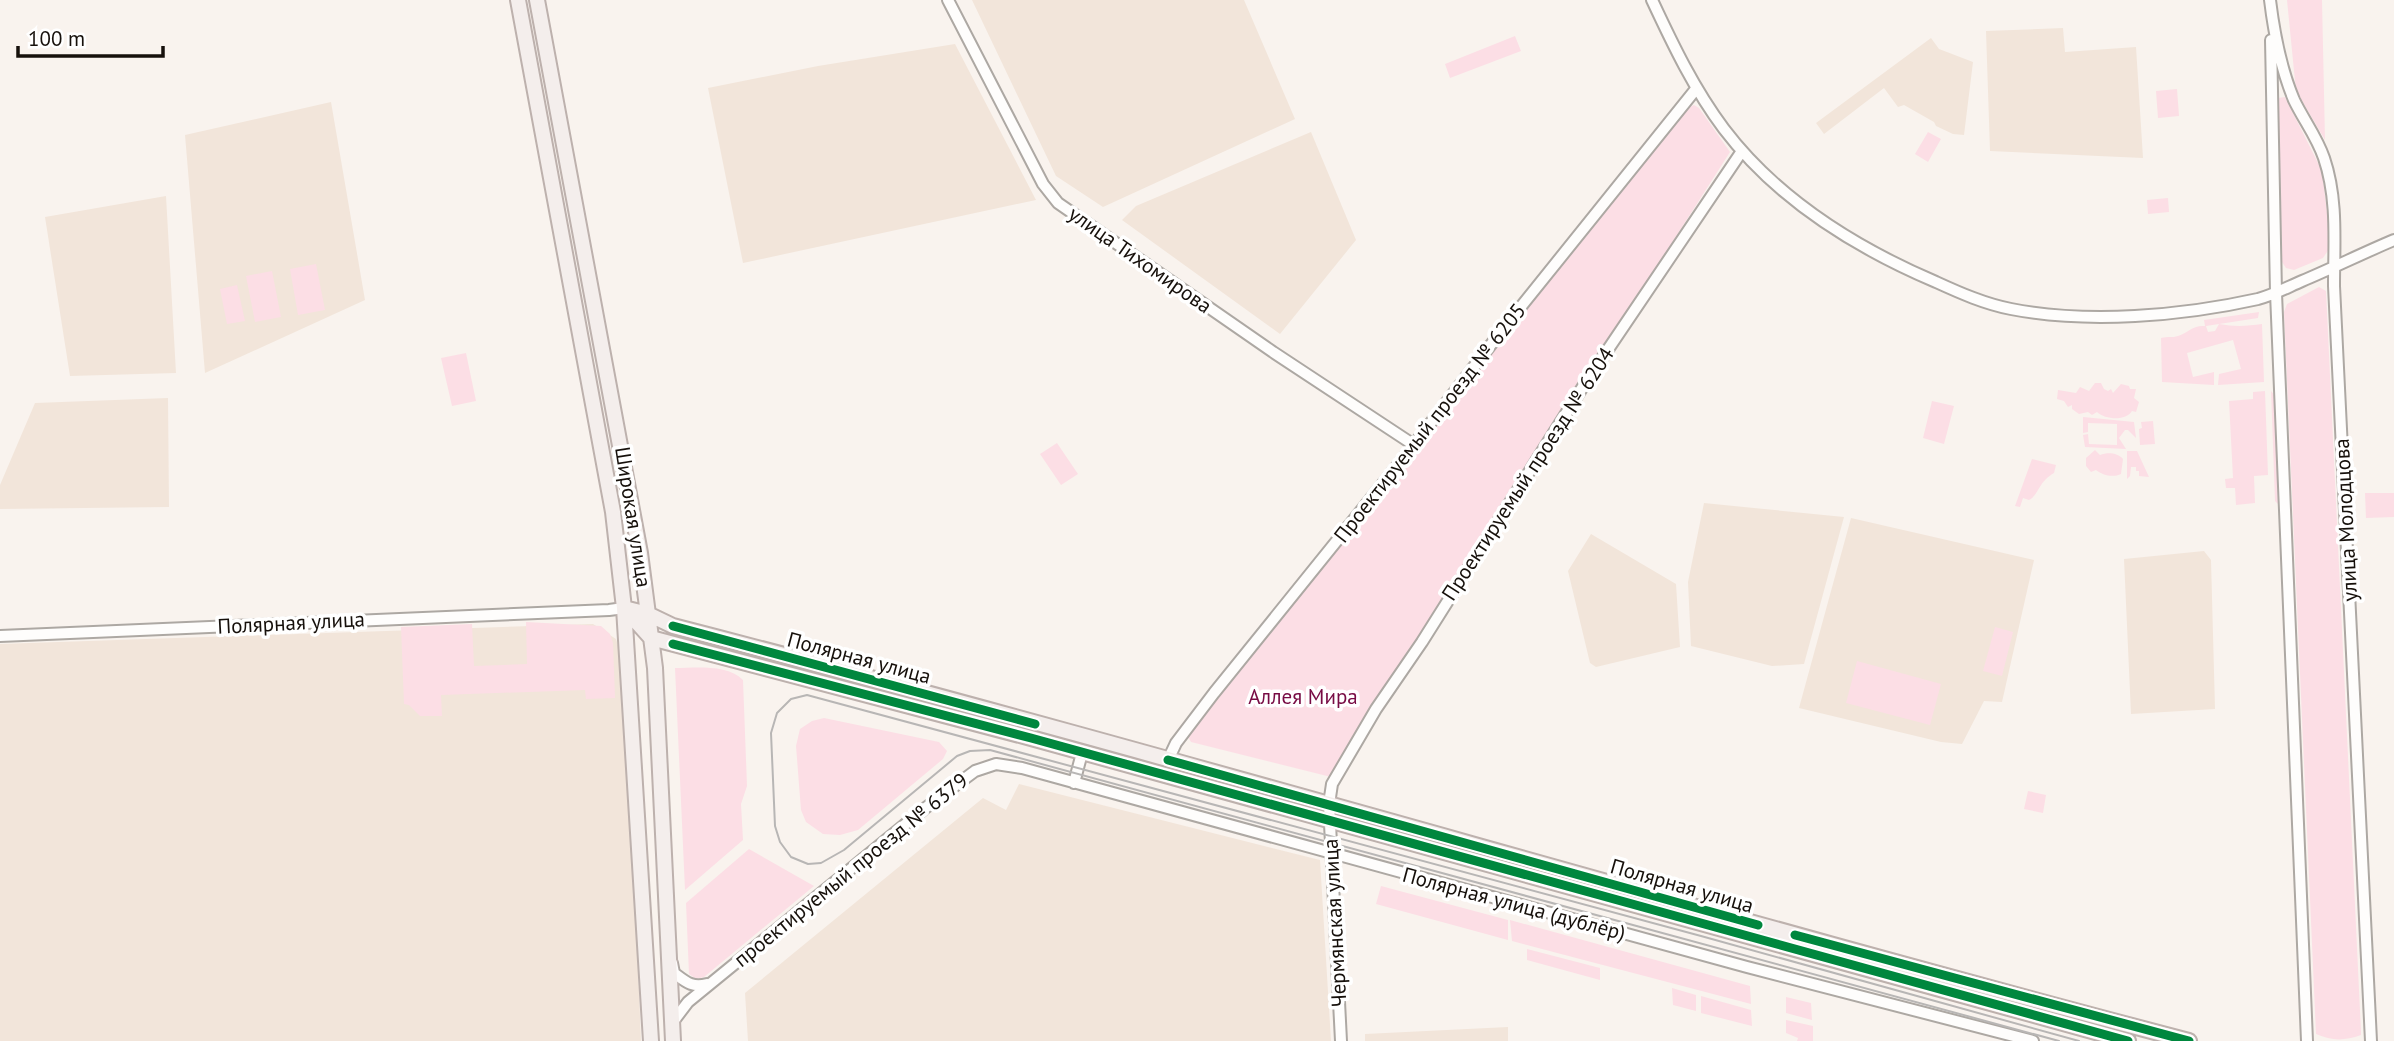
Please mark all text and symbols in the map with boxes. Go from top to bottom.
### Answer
scale bar [18,14,163,58]
text: 100 m [28,25,85,52]
street label: улица Тихомирова [1063,200,1217,319]
street label: Проектируемый проезд № 6205 [1328,298,1532,548]
street label: Проектируемый проезд № 6204 [1436,342,1620,605]
street label: улица Молодцова [2328,438,2363,602]
street label: Широкая улица [609,445,658,589]
street label: Полярная улица [217,605,365,640]
street label: Полярная улица [784,625,934,690]
park label: Аллея Мира [1248,683,1358,710]
street label: проектируемый проезд № 6379 [728,767,973,973]
street label: Чермянская улица [1317,838,1352,1008]
street label: Полярная улица [1607,852,1757,919]
street label: Полярная улица (дублёр) [1400,861,1629,946]

